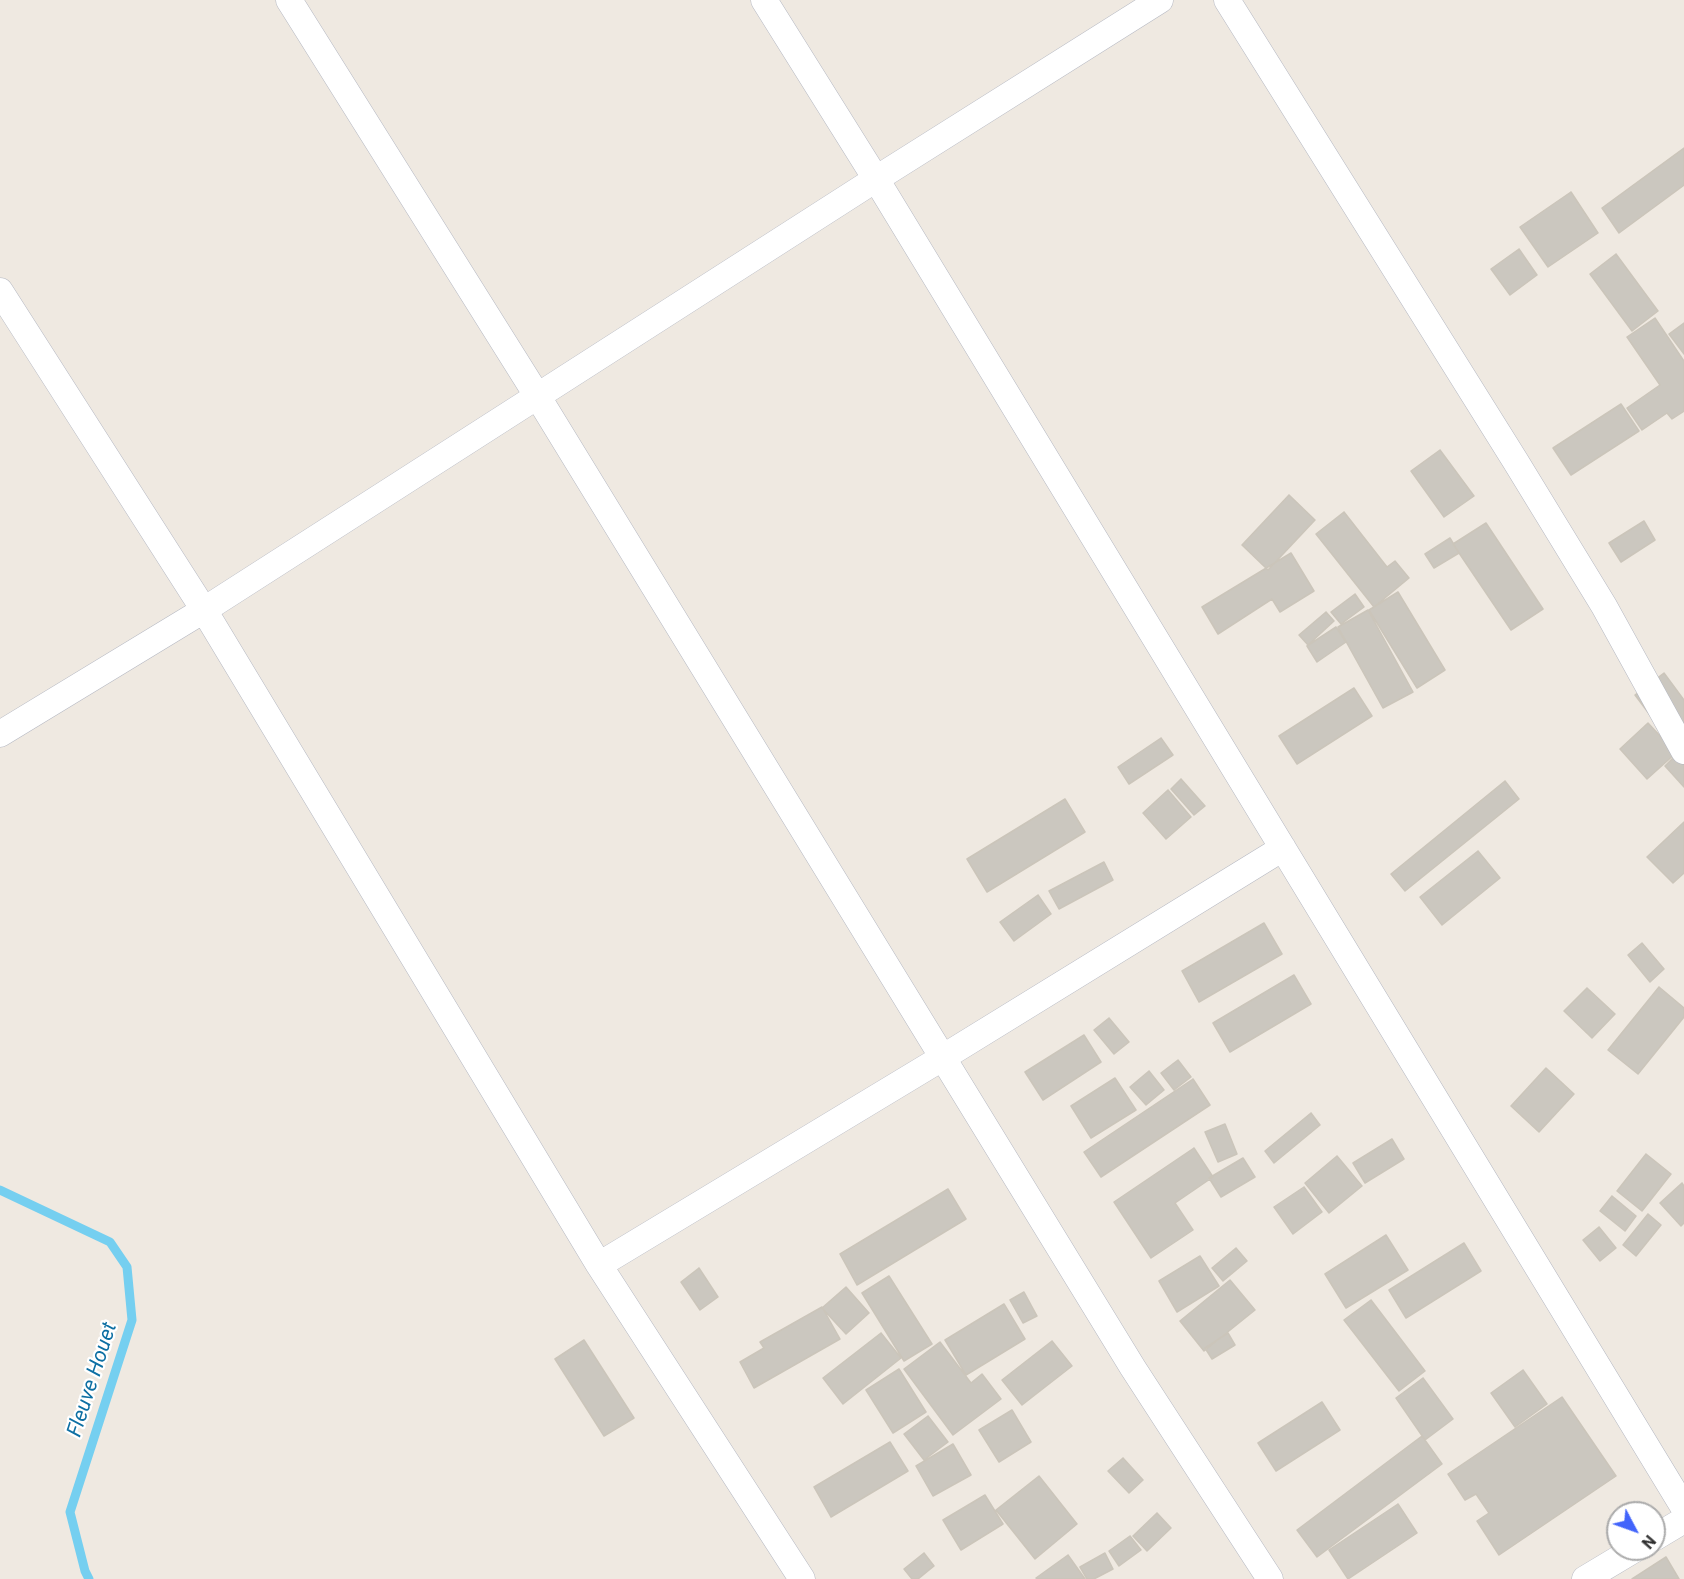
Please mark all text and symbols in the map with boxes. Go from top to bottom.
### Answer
water label: Fleuve Houet [63,1320,123,1440]
north arrow [1606,1501,1666,1561]
text: N [1638,1531,1659,1552]

